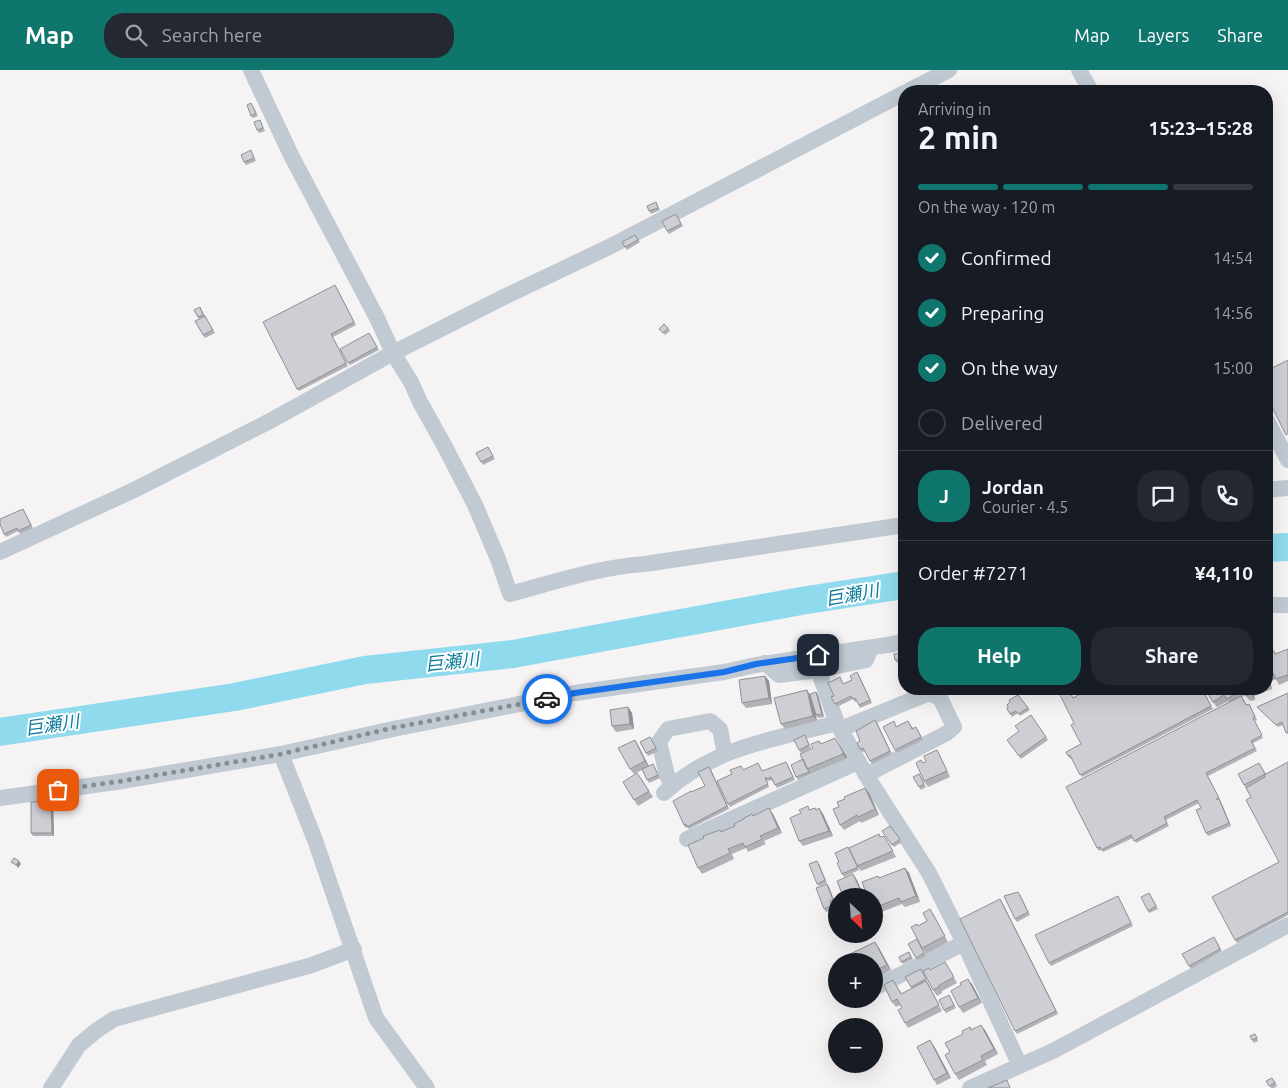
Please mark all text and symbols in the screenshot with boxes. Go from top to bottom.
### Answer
search box [104,13,454,58]
icon: search [122,21,150,49]
text: Map [25,22,74,49]
text: Search here [162,24,262,46]
text: Map [1074,25,1110,45]
text: Layers [1138,25,1189,45]
text: Share [1217,25,1263,45]
text: Arriving in [918,100,991,118]
text: 15:23–15:28 [1148,117,1253,139]
text: 2 min [918,119,999,155]
text: On the way · 120 m [918,198,1055,216]
icon: check [918,244,946,272]
text: Confirmed [961,247,1052,269]
text: 14:54 [1213,249,1253,267]
icon: check [918,299,946,327]
text: Preparing [961,302,1045,324]
text: 14:56 [1213,304,1253,322]
icon: check [918,354,946,382]
text: On the way [961,357,1058,379]
text: 15:00 [1213,359,1253,377]
text: Delivered [961,412,1043,434]
button: chat [1137,470,1189,522]
button: phone [1201,470,1253,522]
text: Jordan [982,476,1044,498]
text: J [939,485,949,507]
text: Courier · 4.5 [982,498,1068,516]
text: Order #7271 [918,562,1028,584]
text: ¥4,110 [1195,562,1253,584]
water label: 巨瀬川 [824,579,882,609]
button: Help [918,627,1081,685]
button: Share [1091,627,1253,685]
pin [797,634,839,676]
icon: home [804,641,832,669]
water label: 巨瀬川 [424,648,482,674]
courier [522,674,572,724]
icon: car [533,685,561,713]
water label: 巨瀬川 [24,710,82,738]
pin [37,769,79,811]
icon: bag [44,776,72,804]
north arrow [828,888,882,942]
map controls [828,888,883,1073]
button: + [828,953,883,1008]
button: − [828,1018,883,1073]

